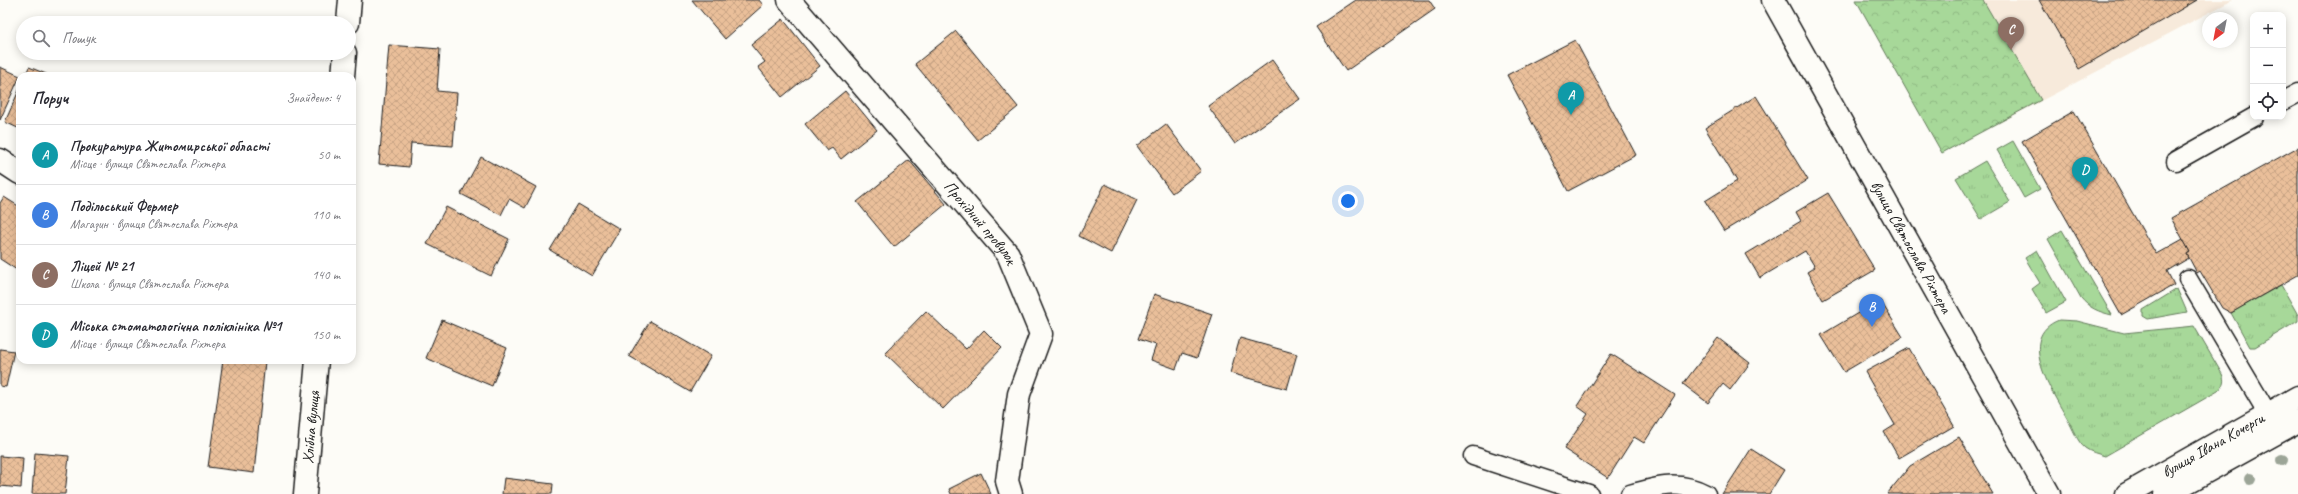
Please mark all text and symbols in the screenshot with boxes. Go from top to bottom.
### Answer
north arrow [2202,12,2238,48]
map controls [2250,12,2286,120]
button: + [2250,12,2286,48]
search box [16,16,356,60]
pin: C [1998,17,2024,50]
icon: search [30,27,52,49]
text: Пошук [62,29,95,48]
button: − [2250,48,2286,84]
pin: A [1558,82,1584,115]
button: locate [2250,84,2286,120]
text: Поруч [32,88,68,109]
text: Знайдено: 4 [286,90,340,106]
text: Прокуратура Житомирської області [70,137,269,156]
text: A [42,147,48,163]
text: 50 m [318,147,340,163]
text: Місце · вулиця Святослава Ріхтера [70,156,225,172]
pin: D [2072,157,2098,190]
street label: Прохідний провулок [940,177,1022,269]
street label: вулиця Святослава Ріхтера [1866,177,1957,318]
your location [1338,191,1358,211]
text: Подільський Фермер [70,197,178,216]
text: B [42,207,48,223]
text: 110 m [312,207,340,223]
text: Магазин · вулиця Святослава Ріхтера [70,216,237,232]
text: Ліцей № 21 [70,257,133,276]
text: C [42,267,48,283]
text: 140 m [312,267,340,283]
text: Школа · вулиця Святослава Ріхтера [70,276,228,292]
pin: B [1859,294,1885,327]
text: Міська стоматологічна поліклініка №1 [70,317,282,336]
text: D [41,327,49,343]
text: 150 m [312,327,340,343]
text: Місце · вулиця Святослава Ріхтера [70,336,225,352]
street label: Хлібна вулиця [298,389,324,464]
street label: вулиця Івана Кочерги [2158,408,2269,482]

